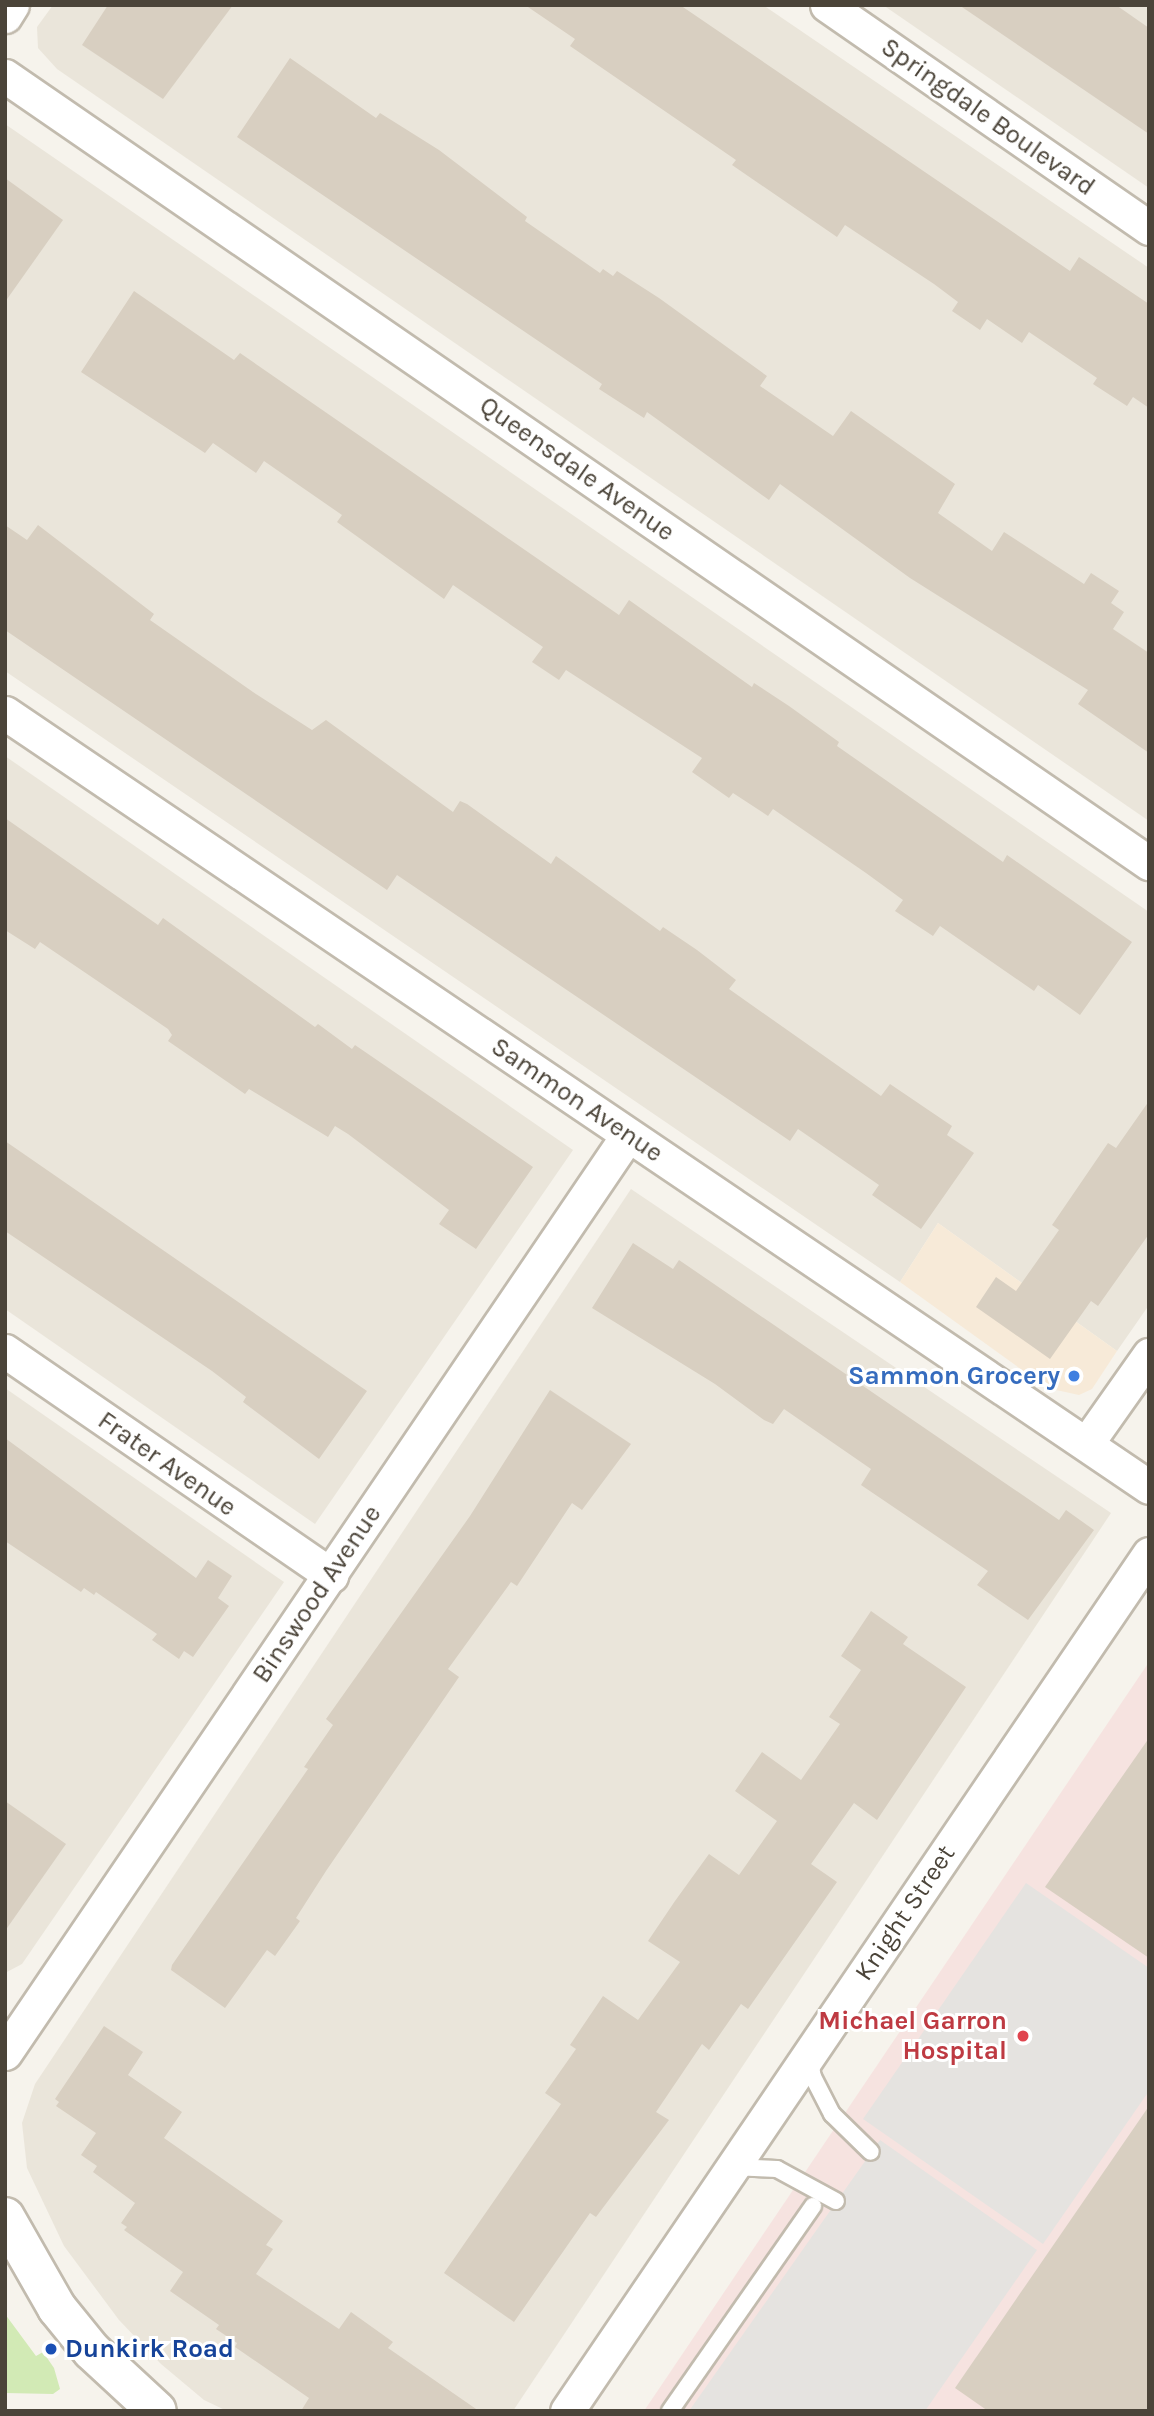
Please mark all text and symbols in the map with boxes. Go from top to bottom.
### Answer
street label: Springdale Boulevard [875,31,1101,203]
street label: Queensdale Avenue [474,390,680,548]
street label: Sammon Avenue [485,1031,669,1169]
place label: Sammon Grocery [848,1360,1060,1392]
marker: Sammon Grocery [1066,1368,1082,1384]
street label: Frater Avenue [92,1405,242,1523]
street label: Binswood Avenue [246,1499,388,1689]
street label: Knight Street [848,1839,962,1987]
place label: Michael Garron Hospital [818,2005,1007,2066]
marker: Michael Garron Hospital [1013,2026,1033,2046]
place label: Dunkirk Road [65,2333,234,2365]
marker: Dunkirk Road [43,2341,59,2357]

